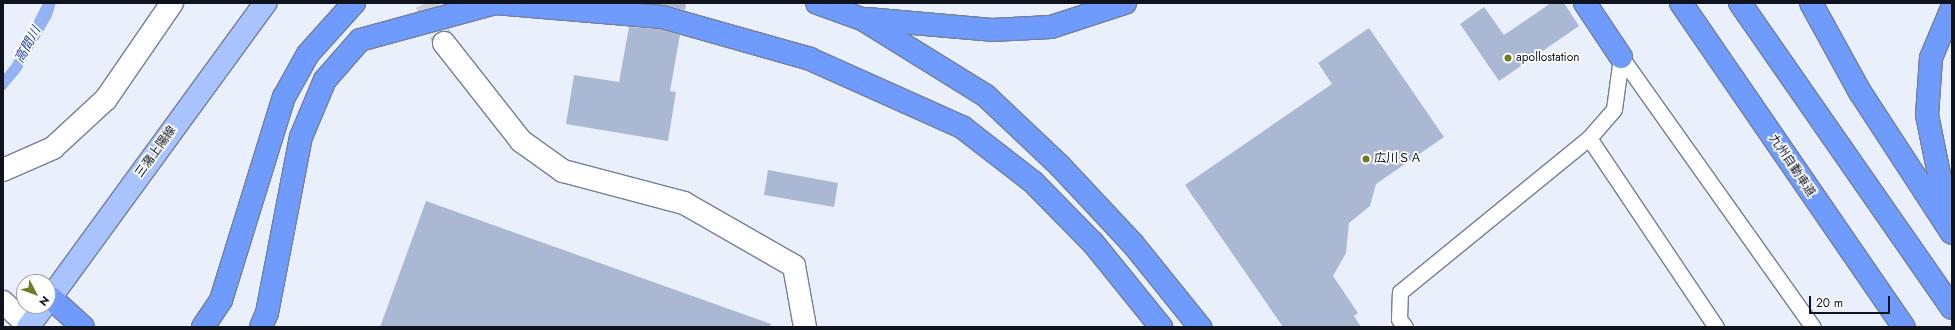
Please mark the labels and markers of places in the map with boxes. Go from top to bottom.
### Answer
place label: apollostation [1516,51,1580,65]
marker: apollostation [1503,53,1513,63]
place label: 広川ＳＡ [1374,152,1422,166]
marker: 広川ＳＡ [1361,154,1371,164]

